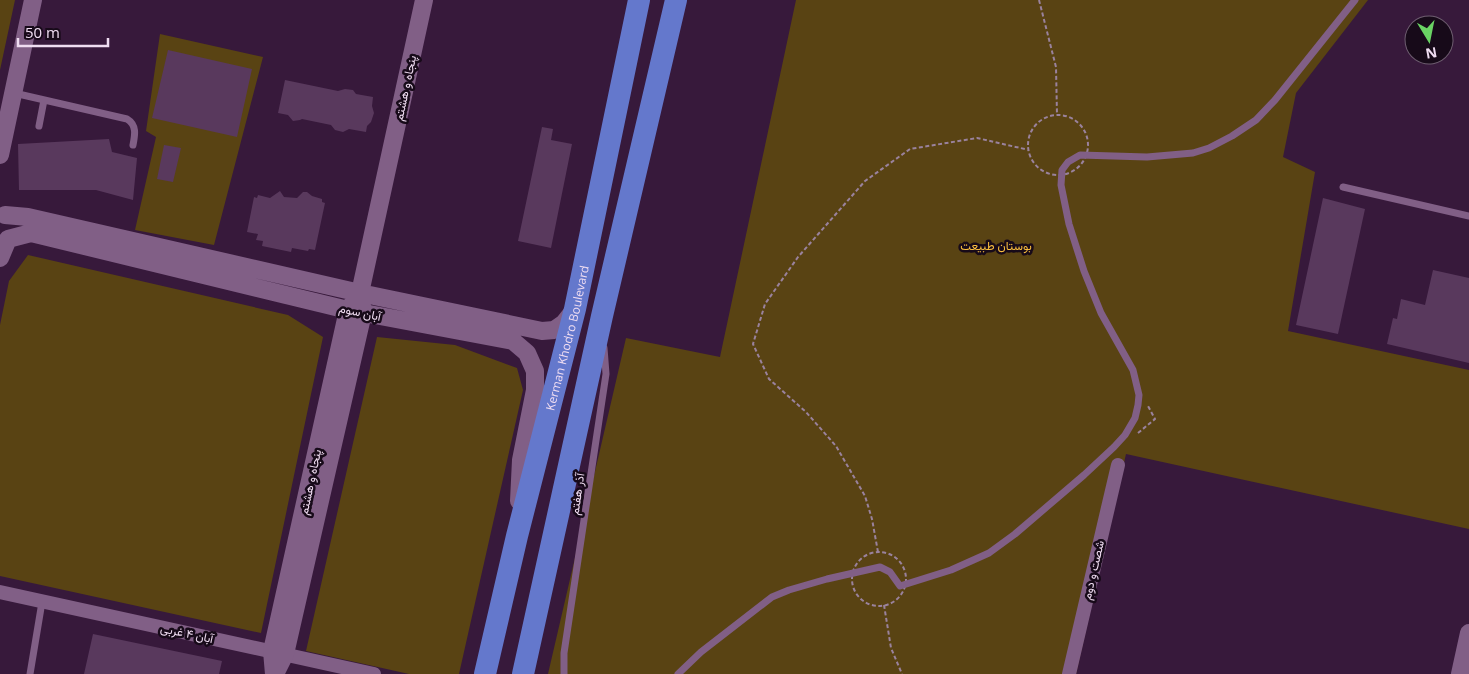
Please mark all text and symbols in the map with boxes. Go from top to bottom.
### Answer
scale bar [18,15,108,47]
north arrow [1404,15,1454,65]
text: 50 m [25,22,60,42]
text: N [1424,43,1439,64]
street label: پنجاه و هشتم [390,53,420,122]
park label: بوستان طبیعت [960,237,1032,254]
street label: Kerman Khodro Boulevard [541,264,592,412]
street label: آبان سوم [337,299,384,325]
street label: پنجاه و هشتم [295,447,325,516]
street label: آذر هفتم [566,471,589,516]
street label: شصت و دوم [1078,539,1108,601]
street label: آبان ۴ غربی [159,619,216,647]

